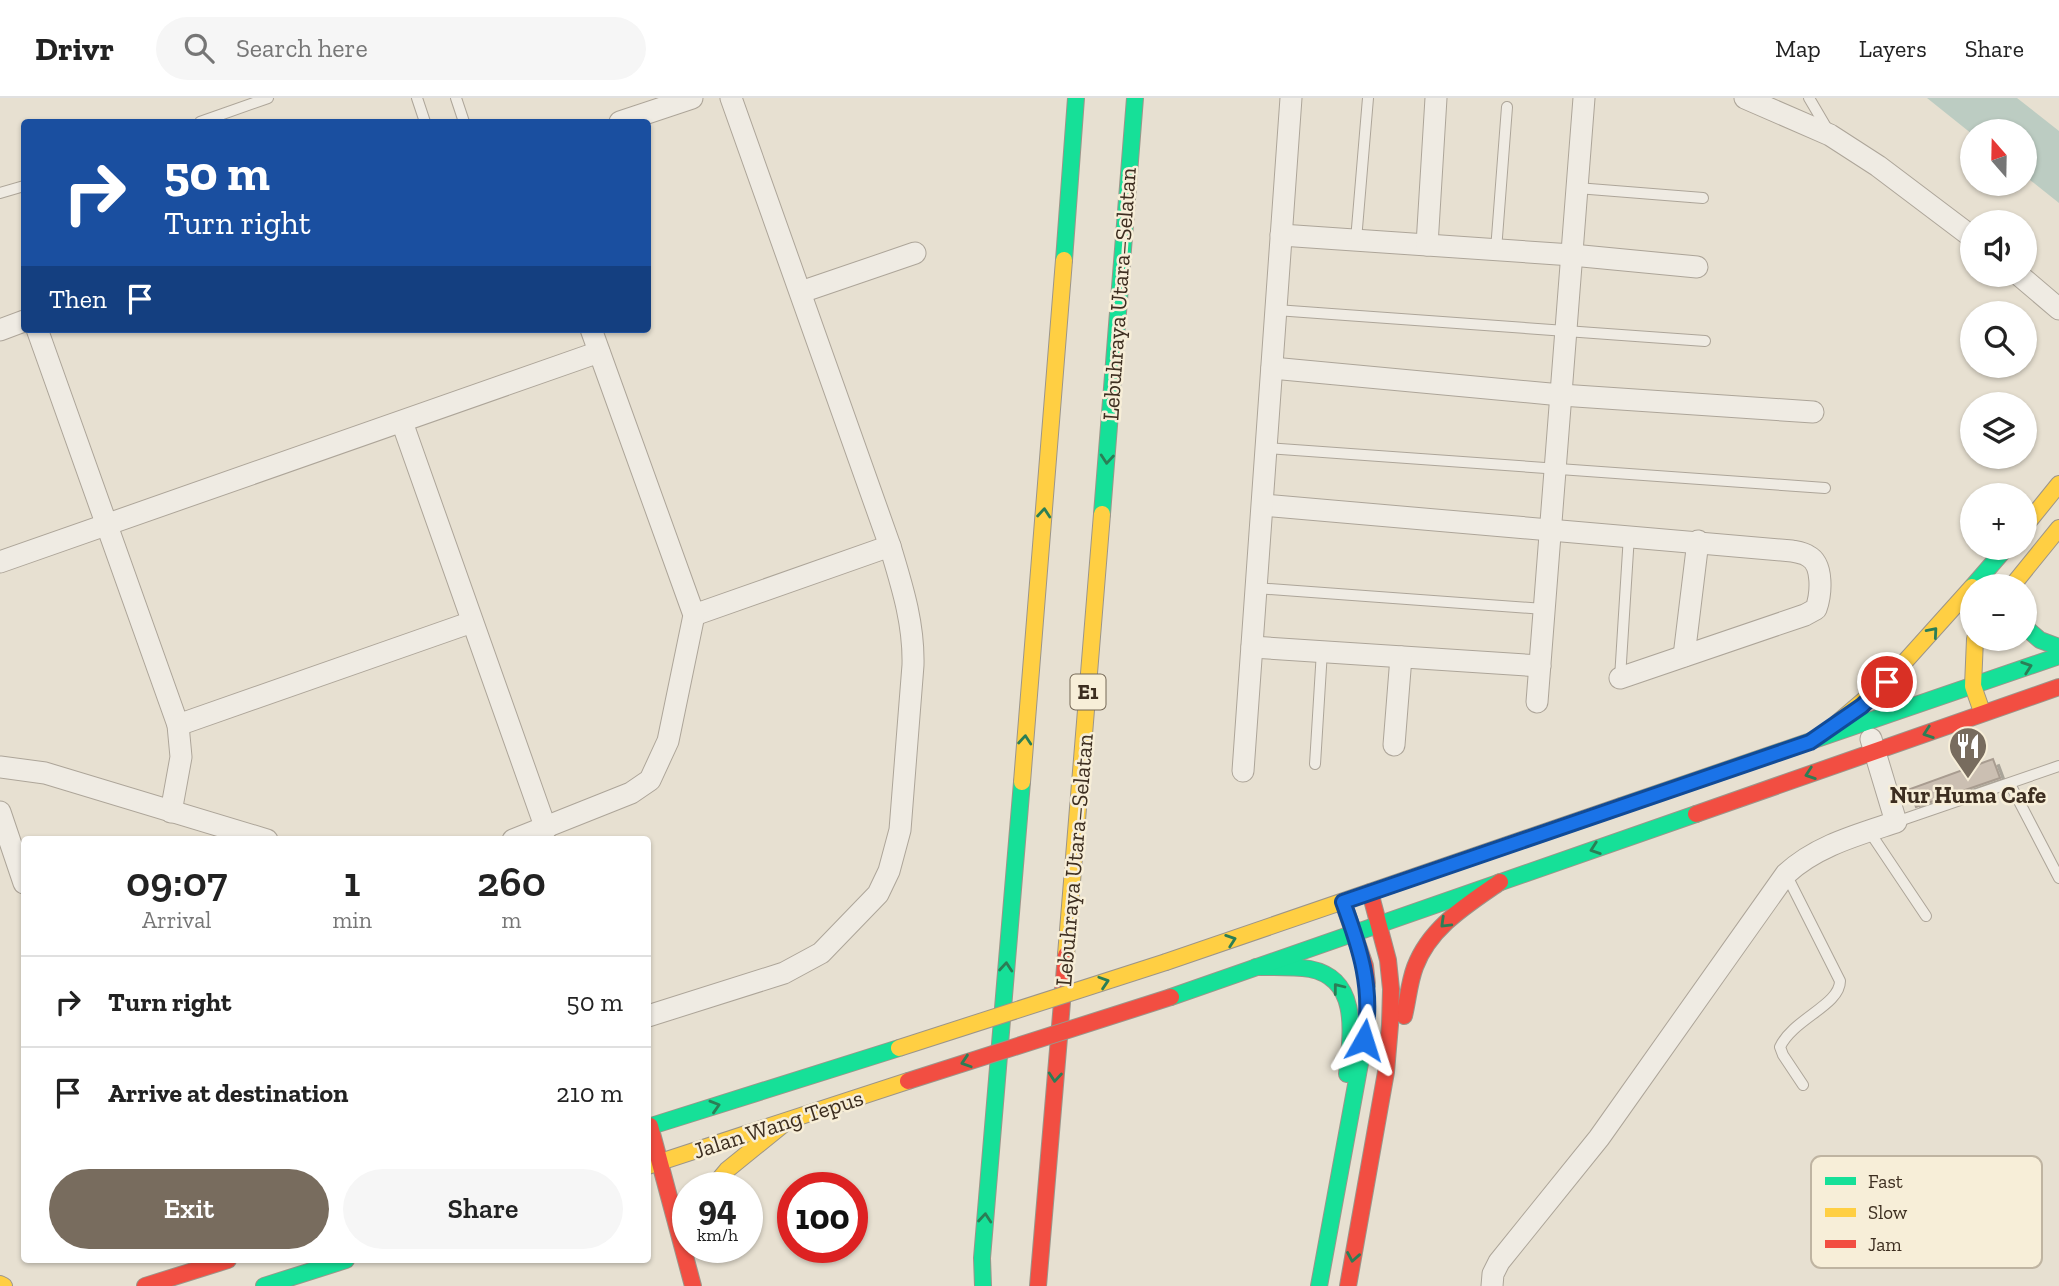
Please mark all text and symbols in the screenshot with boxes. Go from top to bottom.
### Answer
search box [156,17,646,80]
text: Drivr [35,29,114,68]
icon: search [180,29,218,67]
text: Search here [236,32,368,64]
text: Map [1775,34,1821,63]
text: Layers [1859,34,1927,63]
text: Share [1965,34,2024,63]
north arrow [1960,119,2037,196]
map controls [1960,119,2037,651]
text: 50 m [164,144,270,203]
icon: right [49,147,140,238]
street label: Lebuhraya Utara–Selatan [1096,167,1142,421]
text: Turn right [164,204,311,242]
button: sound [1960,210,2037,287]
icon: arrive [121,280,159,318]
text: Then [49,283,107,315]
button: search [1960,301,2037,378]
button: layers [1960,392,2037,469]
one-way arrow [1100,454,1115,465]
button: + [1960,483,2037,560]
one-way arrow [1036,508,1051,519]
button: − [1960,574,2037,651]
one-way arrow [1925,627,1937,640]
pin [1857,652,1917,712]
one-way arrow [2020,661,2033,675]
icon: arrive [1868,663,1906,701]
road number: E1 [1070,674,1106,710]
one-way arrow [1923,725,1935,739]
restaurant icon: Nur Huma Cafe [1947,725,1989,780]
street label: Lebuhraya Utara–Selatan [1049,732,1099,988]
one-way arrow [1018,734,1033,746]
one-way arrow [1805,766,1817,780]
place label: Nur Huma Cafe [1890,781,2046,809]
one-way arrow [1590,841,1602,855]
text: 09:07 [126,856,227,907]
text: 1 [344,856,361,907]
text: 260 [477,856,546,907]
text: Arrival [142,906,211,934]
text: min [332,906,372,934]
text: m [502,906,521,934]
one-way arrow [1441,914,1454,927]
one-way arrow [1224,934,1236,948]
one-way arrow [998,961,1013,972]
one-way arrow [1098,976,1110,990]
icon: right [49,983,87,1021]
one-way arrow [1334,983,1347,995]
text: Turn right [108,986,231,1018]
text: 50 m [566,986,623,1018]
position arrow [1327,1003,1401,1077]
one-way arrow [960,1054,972,1069]
one-way arrow [1048,1071,1063,1082]
icon: arrive [49,1074,87,1112]
text: Arrive at destination [108,1077,348,1109]
text: 210 m [556,1077,623,1109]
street label: Jalan Wang Tepus [689,1083,867,1165]
one-way arrow [708,1100,721,1114]
legend [1811,1156,2042,1268]
button: Exit [49,1169,329,1249]
button: Share [343,1169,623,1249]
text: Fast [1868,1170,1903,1193]
speed limit sign: 100 [777,1172,868,1263]
text: 94 [698,1187,737,1229]
text: Slow [1868,1201,1908,1224]
one-way arrow [977,1212,992,1223]
text: km/h [697,1224,738,1246]
text: Jam [1868,1233,1902,1256]
one-way arrow [1346,1251,1361,1263]

